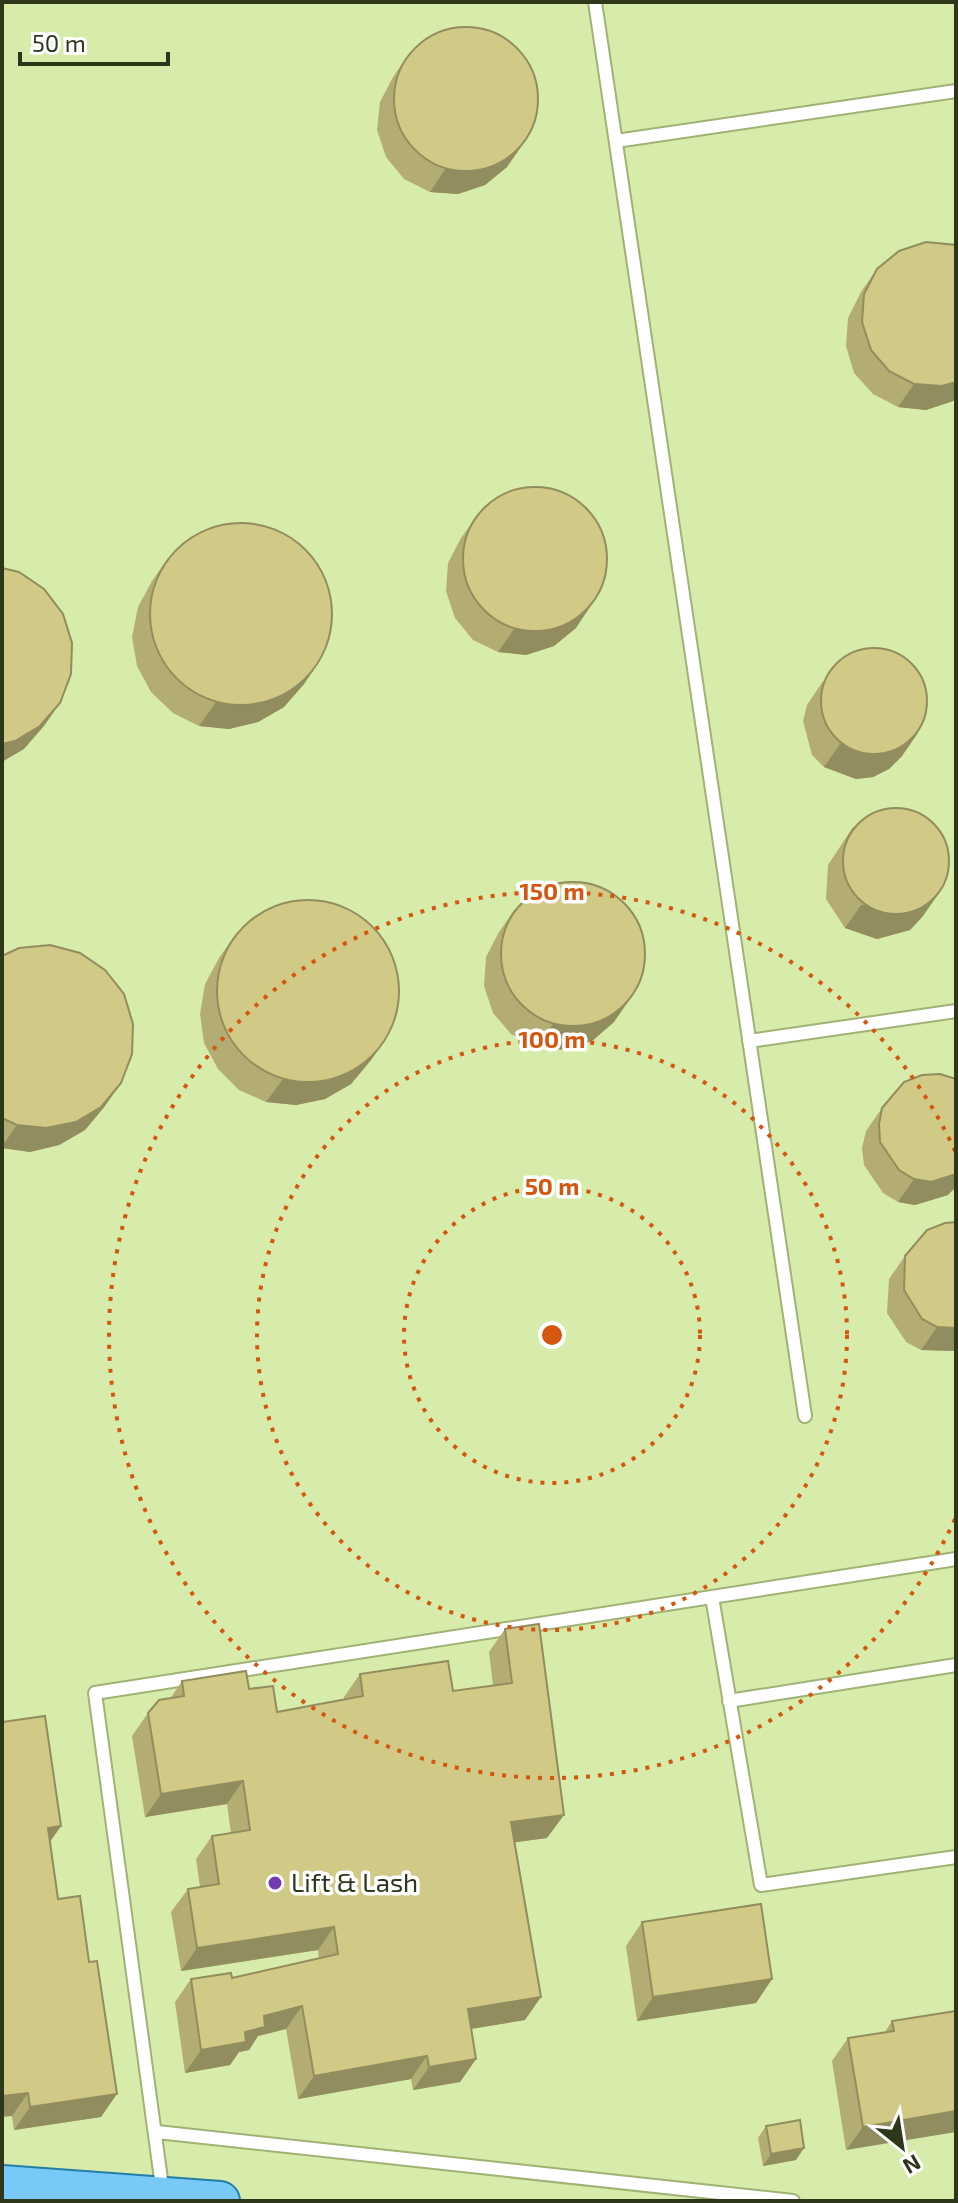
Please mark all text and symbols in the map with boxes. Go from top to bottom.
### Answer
scale bar [20,16,168,66]
text: 50 m [32,28,86,57]
text: 150 m [519,876,585,905]
text: 100 m [519,1024,585,1053]
text: 50 m [525,1171,579,1200]
centre of rings [538,1321,566,1349]
place label: Lift & Lash [291,1866,418,1897]
marker: Lift & Lash [266,1874,284,1892]
north arrow [862,2107,942,2187]
text: N [899,2150,926,2180]

